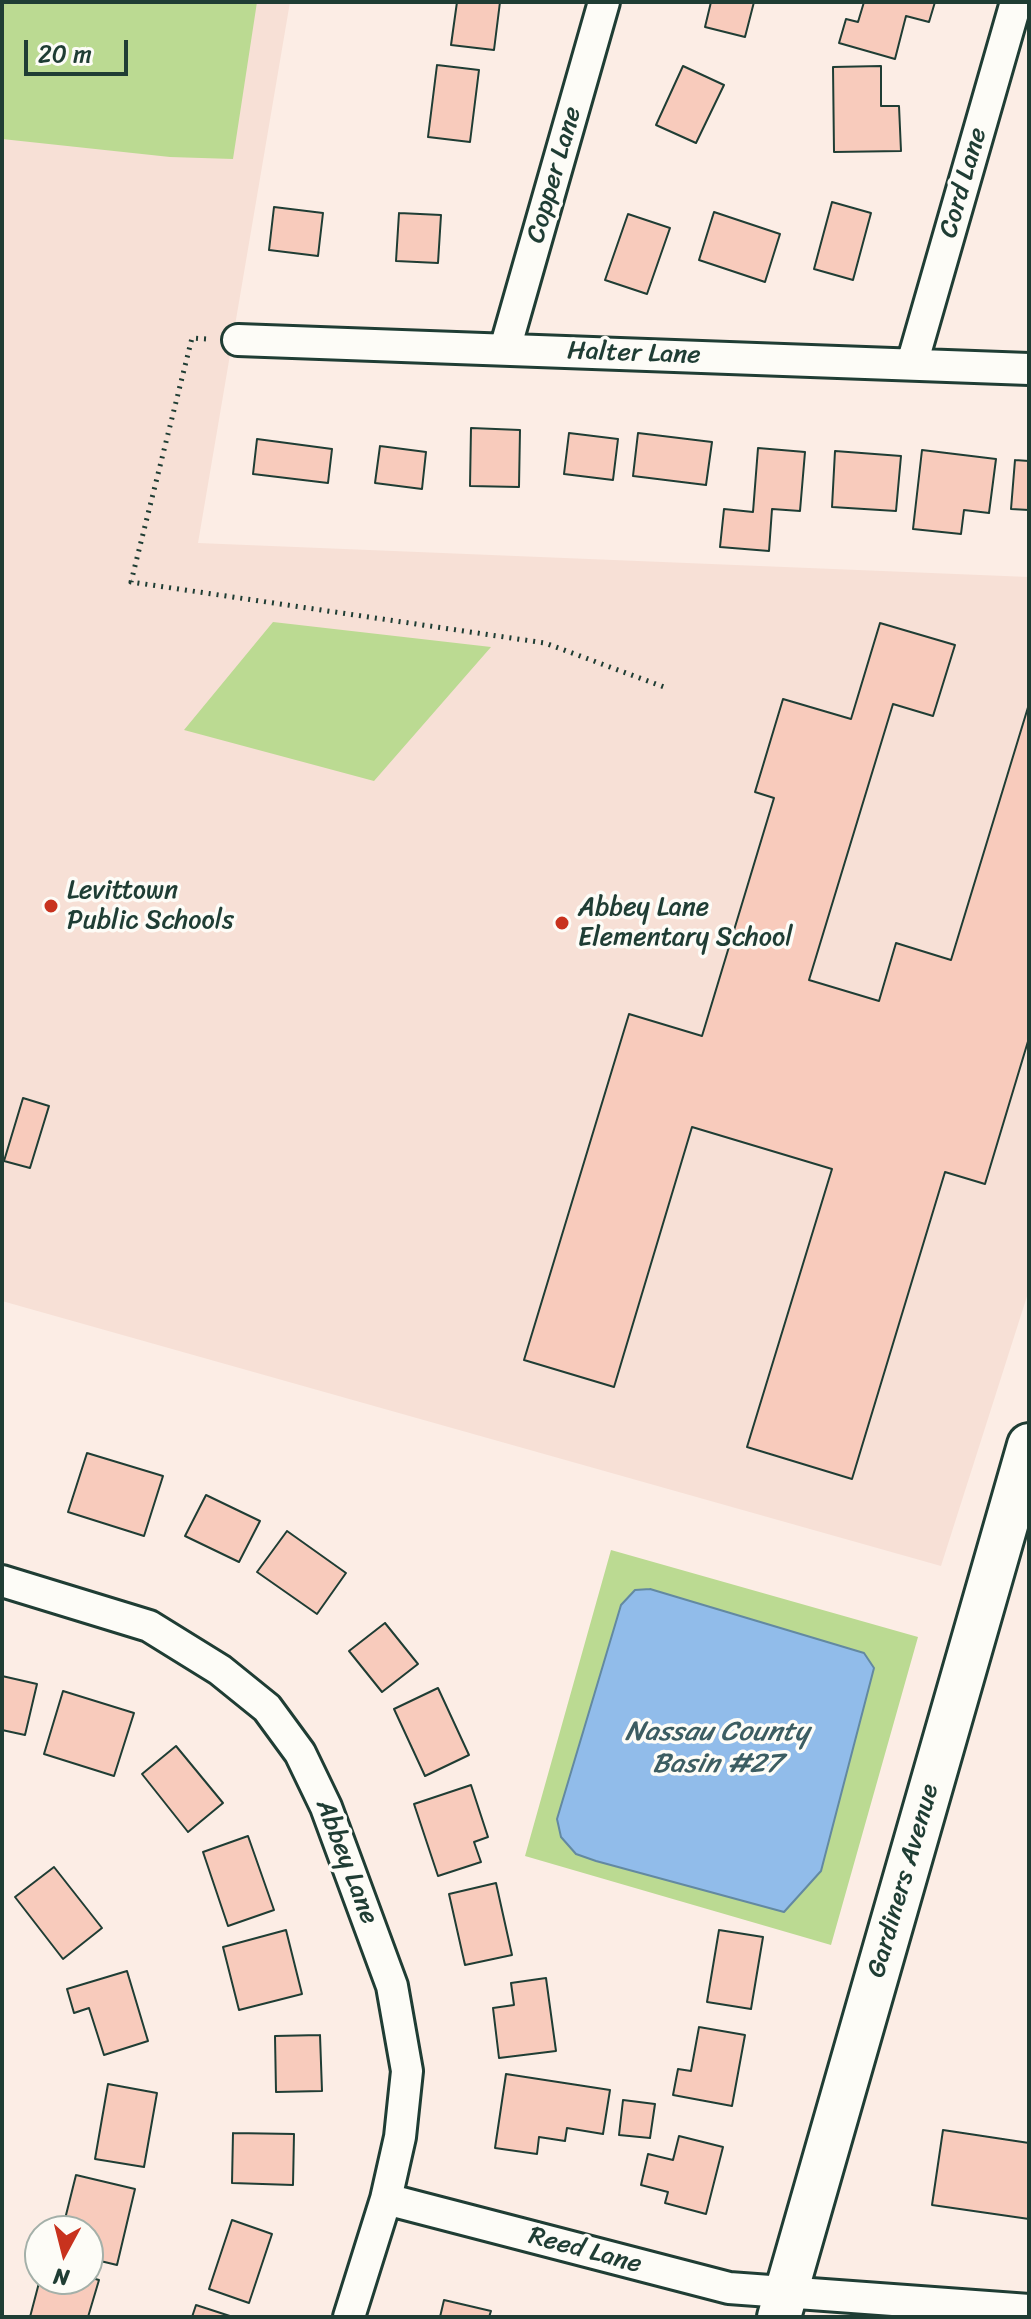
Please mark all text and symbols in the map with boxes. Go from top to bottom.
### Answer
scale bar [28,24,132,74]
text: 20 m [38,33,92,75]
street label: Copper Lane [521,103,589,247]
street label: Cord Lane [933,124,995,242]
street label: Halter Lane [567,336,701,372]
place label: Levittown Public Schools [67,875,234,936]
place label: Abbey Lane Elementary School [578,892,793,954]
marker: Levittown Public Schools [42,897,60,915]
marker: Abbey Lane Elementary School [553,914,571,932]
water label: Nassau County Basin #27 [625,1716,809,1782]
street label: Gardiners Avenue [861,1781,947,1981]
street label: Abbey Lane [308,1795,384,1929]
north arrow [24,2215,104,2295]
street label: Reed Lane [525,2221,645,2281]
text: N [51,2257,71,2298]

